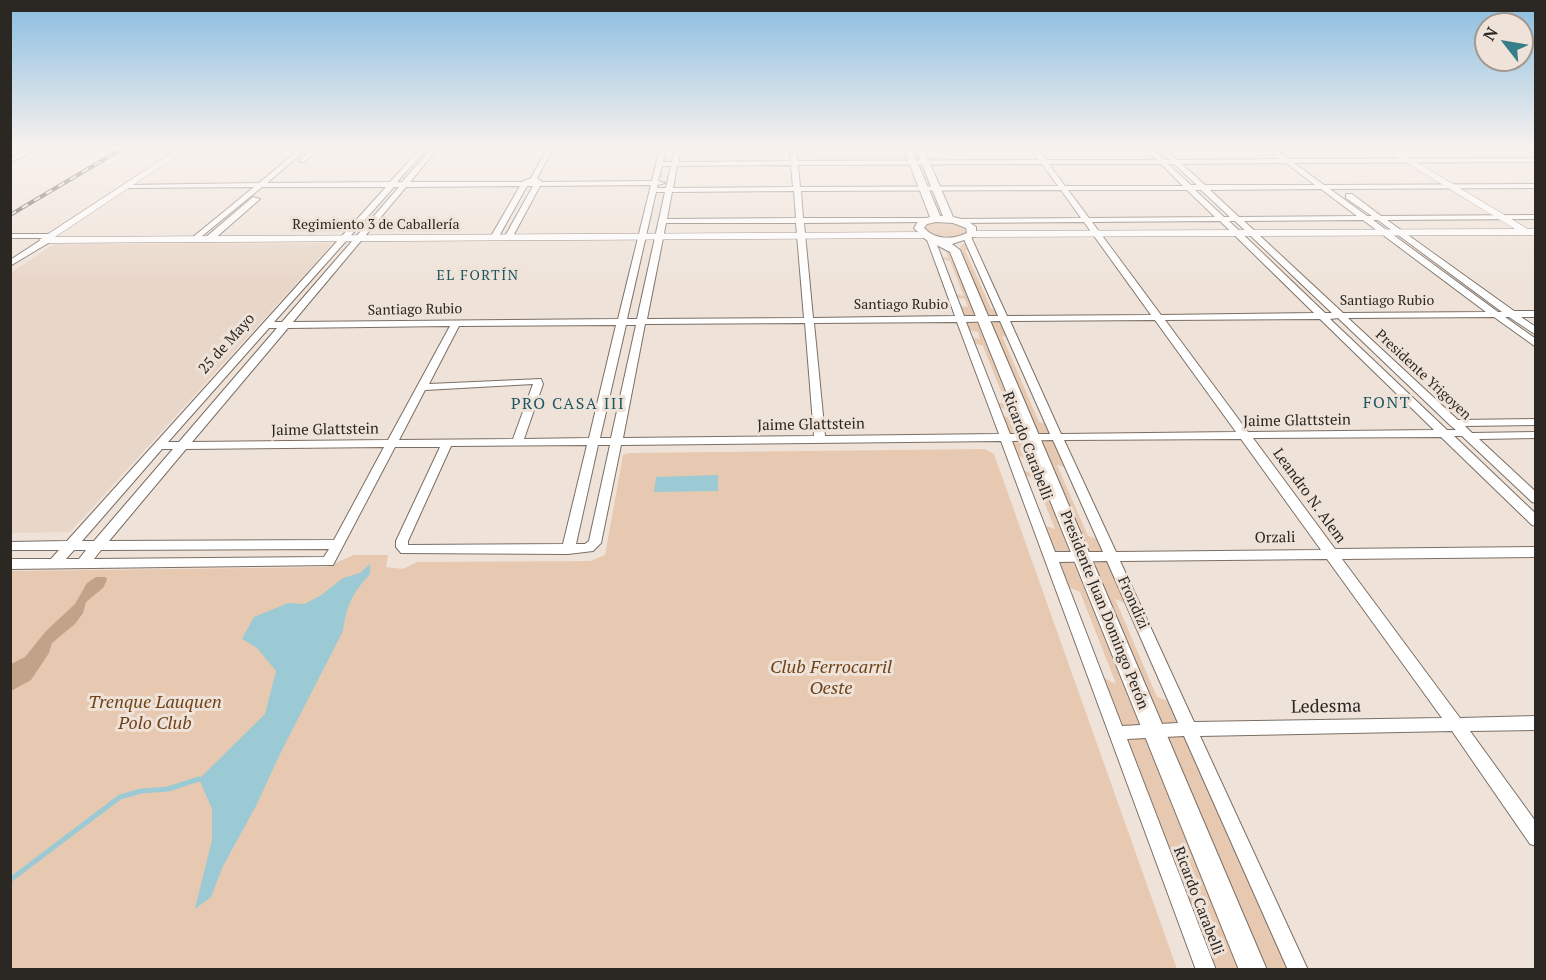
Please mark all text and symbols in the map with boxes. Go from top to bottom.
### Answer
north arrow [1474,12,1534,72]
text: N [1478,23,1503,45]
street label: Regimiento 3 de Caballería [292,217,460,233]
district label: EL FORTÍN [437,268,519,284]
street label: Santiago Rubio [1340,293,1434,309]
street label: Santiago Rubio [854,297,948,313]
street label: Santiago Rubio [368,301,462,319]
street label: 25 de Mayo [195,310,259,378]
street label: Presidente Yrigoyen [1372,326,1474,424]
street label: Ricardo Carabelli [998,389,1056,503]
district label: FONT [1363,393,1411,413]
district label: PRO CASA III [511,394,625,414]
street label: Jaime Glattstein [1243,411,1351,431]
street label: Jaime Glattstein [757,415,865,435]
street label: Jaime Glattstein [271,420,379,440]
street label: Leandro N. Alem [1269,445,1349,547]
street label: Presidente Juan Domingo Perón [1056,508,1152,712]
street label: Orzali [1254,529,1296,547]
street label: Frondizi [1113,574,1153,632]
park label: Club Ferrocarril Oeste [770,657,892,700]
park label: Trenque Lauquen Polo Club [88,692,222,734]
street label: Ledesma [1291,696,1361,718]
street label: Ricardo Carabelli [1169,844,1227,958]

